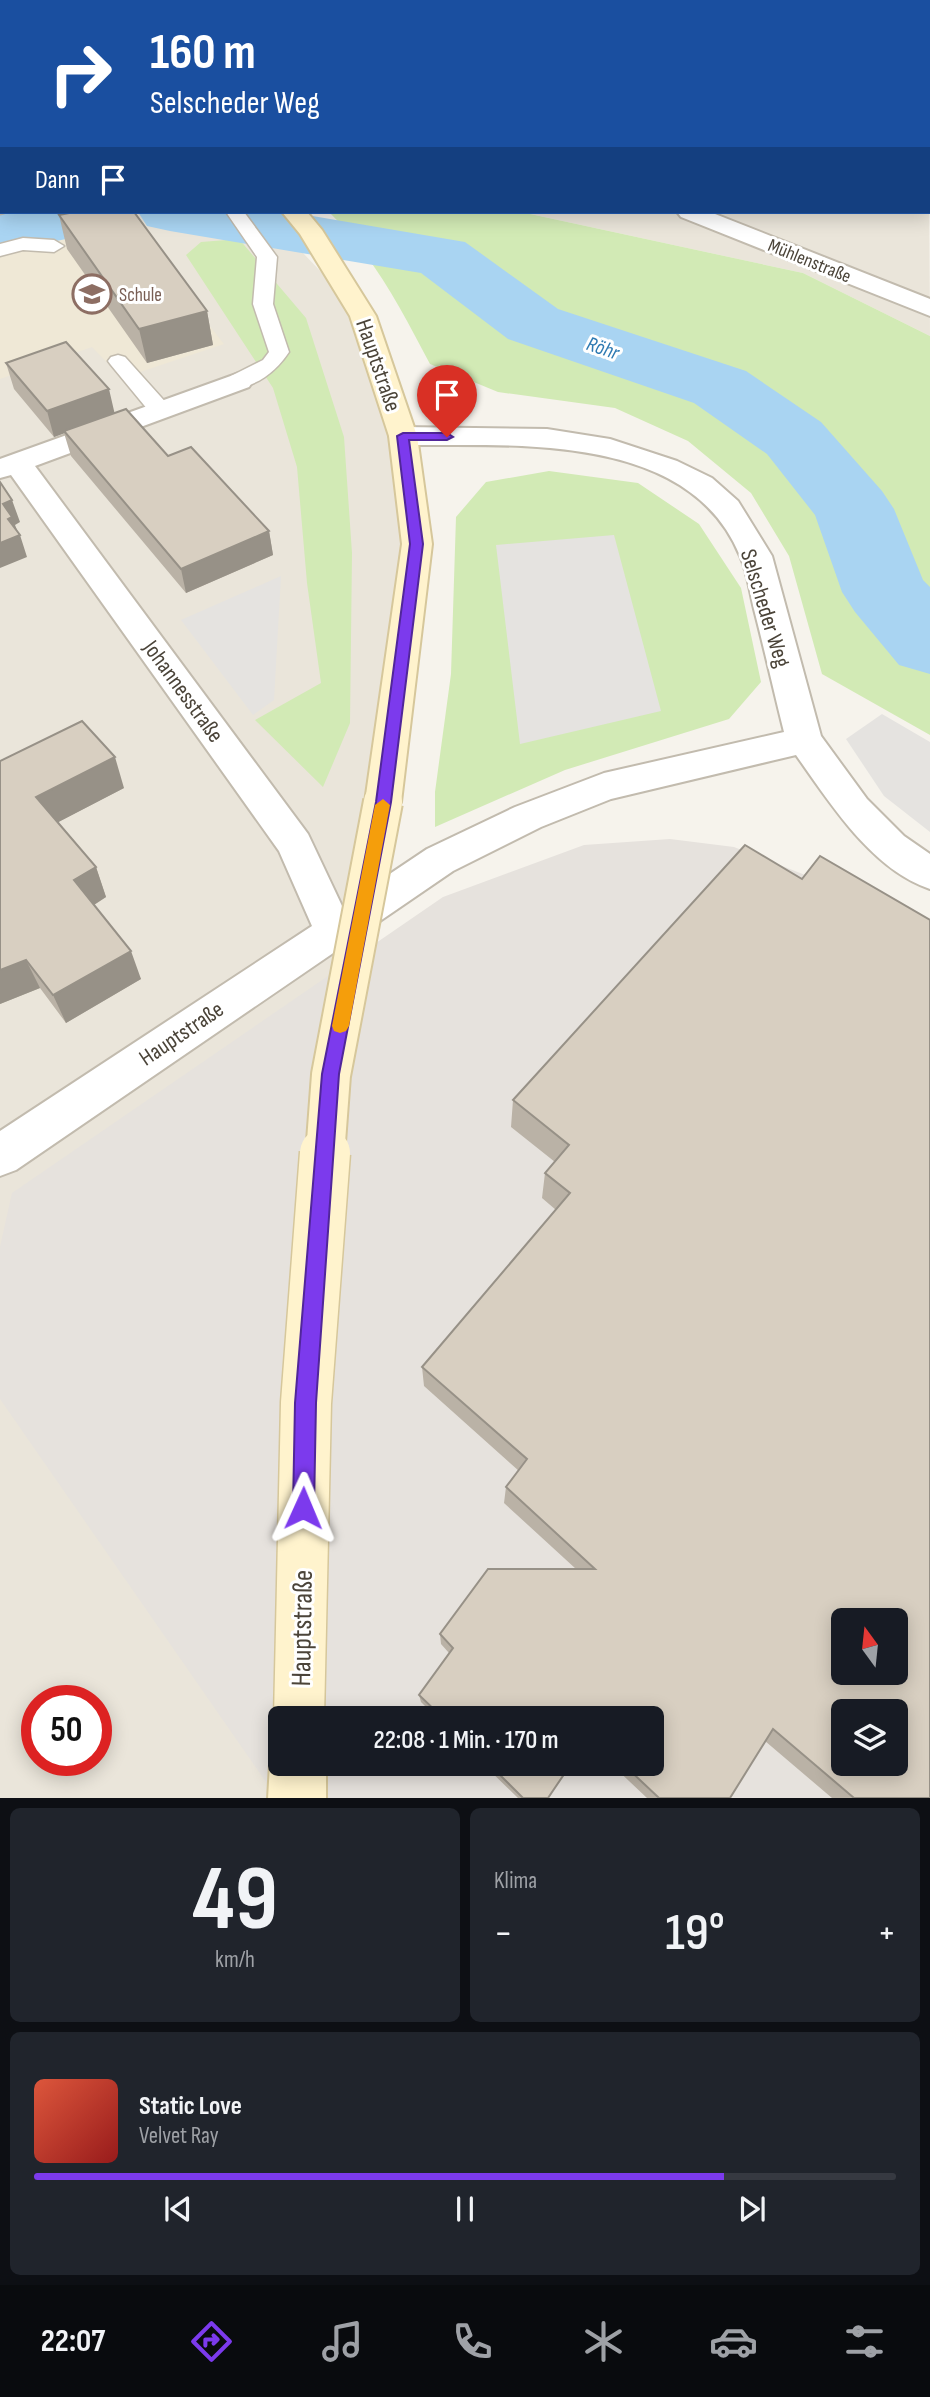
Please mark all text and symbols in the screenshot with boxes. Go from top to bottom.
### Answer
text: 160 m [150,24,256,83]
icon: right [35,28,126,119]
text: Selscheder Weg [150,84,320,123]
icon: arrive [94,161,132,199]
text: Dann [35,165,80,196]
street label: Mühlenstraße [765,234,854,288]
school or university icon: Schule [71,273,113,315]
place label: Schule [119,284,162,307]
street label: Hauptstraße [349,315,407,415]
water label: Röhr [583,331,623,366]
pin [417,365,477,437]
icon: arrive [428,376,466,414]
street label: Selscheder Weg [734,546,796,671]
street label: Johannesstraße [136,634,230,748]
street label: Hauptstraße [134,995,229,1072]
position arrow [266,1471,340,1545]
street label: Hauptstraße [285,1569,320,1687]
north arrow [831,1608,908,1685]
map controls [831,1608,908,1776]
speed limit sign: 50 [21,1685,112,1776]
button: layers [831,1699,908,1776]
text: 22:08 · 1 Min. · 170 m [374,1725,558,1756]
text: 49 [192,1846,278,1955]
text: Klima [494,1867,537,1895]
text: 19° [665,1902,725,1965]
text: − [494,1911,513,1956]
text: + [877,1911,896,1956]
text: km/h [215,1946,255,1974]
text: Static Love [139,2091,242,2122]
text: Velvet Ray [139,2122,219,2150]
icon: previous [159,2190,197,2228]
icon: pause [446,2190,484,2228]
icon: next [733,2190,771,2228]
icon: directions [187,2317,236,2366]
icon: music [318,2317,367,2366]
icon: phone [448,2317,497,2366]
icon: climate [579,2317,628,2366]
icon: car [709,2317,758,2366]
icon: filters [840,2317,889,2366]
text: 22:07 [41,2322,105,2361]

